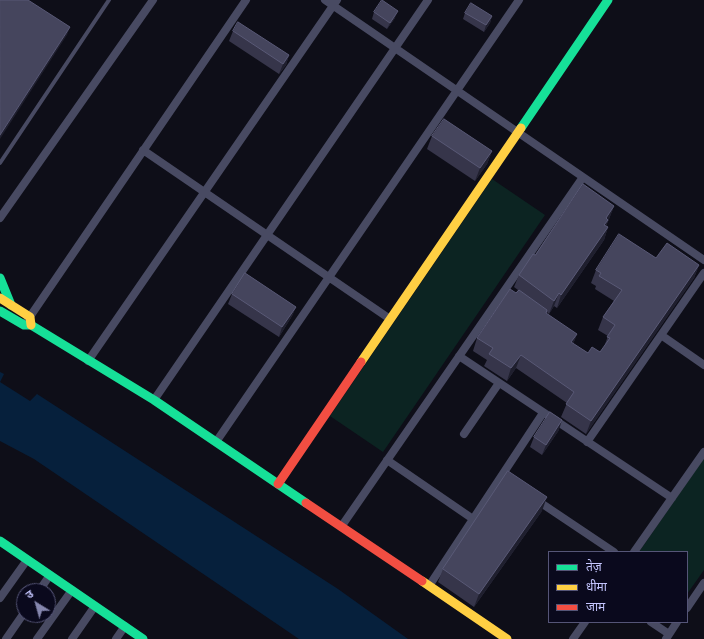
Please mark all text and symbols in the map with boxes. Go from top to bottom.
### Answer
legend [548,551,688,623]
text: तेज़ [586,559,602,574]
text: धीमा [586,579,607,594]
north arrow [16,583,56,623]
text: उ [23,587,36,602]
text: जाम [586,599,605,614]

